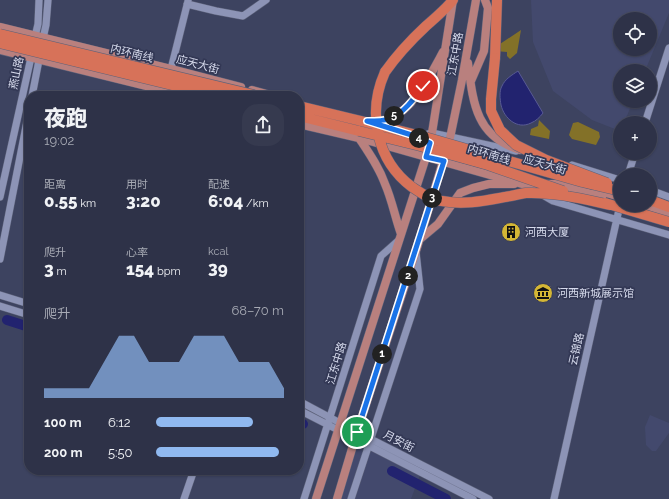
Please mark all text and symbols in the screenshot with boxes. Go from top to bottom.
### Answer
map controls [613,12,657,212]
button: locate [613,12,657,56]
street label: 江东中路 [445,31,466,77]
street label: 内环南线 [109,42,155,65]
street label: 应天大街 [175,53,221,76]
street label: 燕山路 [7,56,26,91]
button: layers [613,64,657,108]
pin [406,69,440,103]
icon: check [412,75,434,97]
button: share [242,104,284,146]
text: 夜跑 [44,105,88,131]
pin: 5 [384,106,404,126]
text: 5 [391,109,397,122]
button: + [613,116,657,160]
pin: 4 [409,128,429,148]
text: 4 [416,131,422,144]
text: 19:02 [44,133,74,148]
street label: 内环南线 [466,142,512,167]
street label: 应天大街 [522,152,568,177]
button: − [613,168,657,212]
text: 距离 [44,178,66,191]
text: 用时 [126,178,148,191]
text: 配速 [208,178,230,191]
pin: 3 [422,188,442,208]
text: 0.55 [44,191,77,211]
text: 3:20 [126,191,161,211]
text: 6:04 [208,191,243,211]
text: 3 [429,191,435,204]
text: km [77,197,96,210]
text: /km [243,197,269,210]
building icon: 河西大厦 [500,221,522,243]
place label: 河西大厦 [525,226,569,239]
text: kcal [208,245,229,258]
text: 爬升 [44,246,66,259]
text: 心率 [126,246,148,259]
text: 39 [208,258,228,278]
text: 3 [44,259,54,279]
text: 154 [126,259,154,279]
text: m [54,265,67,278]
text: bpm [154,265,181,278]
pin: 2 [398,266,418,286]
text: 2 [405,269,411,282]
museum icon: 河西新城展示馆 [532,282,554,304]
place label: 河西新城展示馆 [557,287,634,300]
text: 68–70 m [231,303,284,318]
text: 爬升 [44,306,70,321]
street label: 云锦路 [566,332,587,367]
street label: 江东中路 [324,340,349,386]
pin: 1 [372,344,392,364]
text: 1 [379,347,385,360]
text: 100 m [44,415,82,430]
text: 6:12 [108,415,131,430]
pin [340,415,374,449]
icon: arrive [346,421,368,443]
street label: 月安街 [381,428,416,455]
text: 200 m [44,445,83,460]
text: 5:50 [108,445,133,460]

